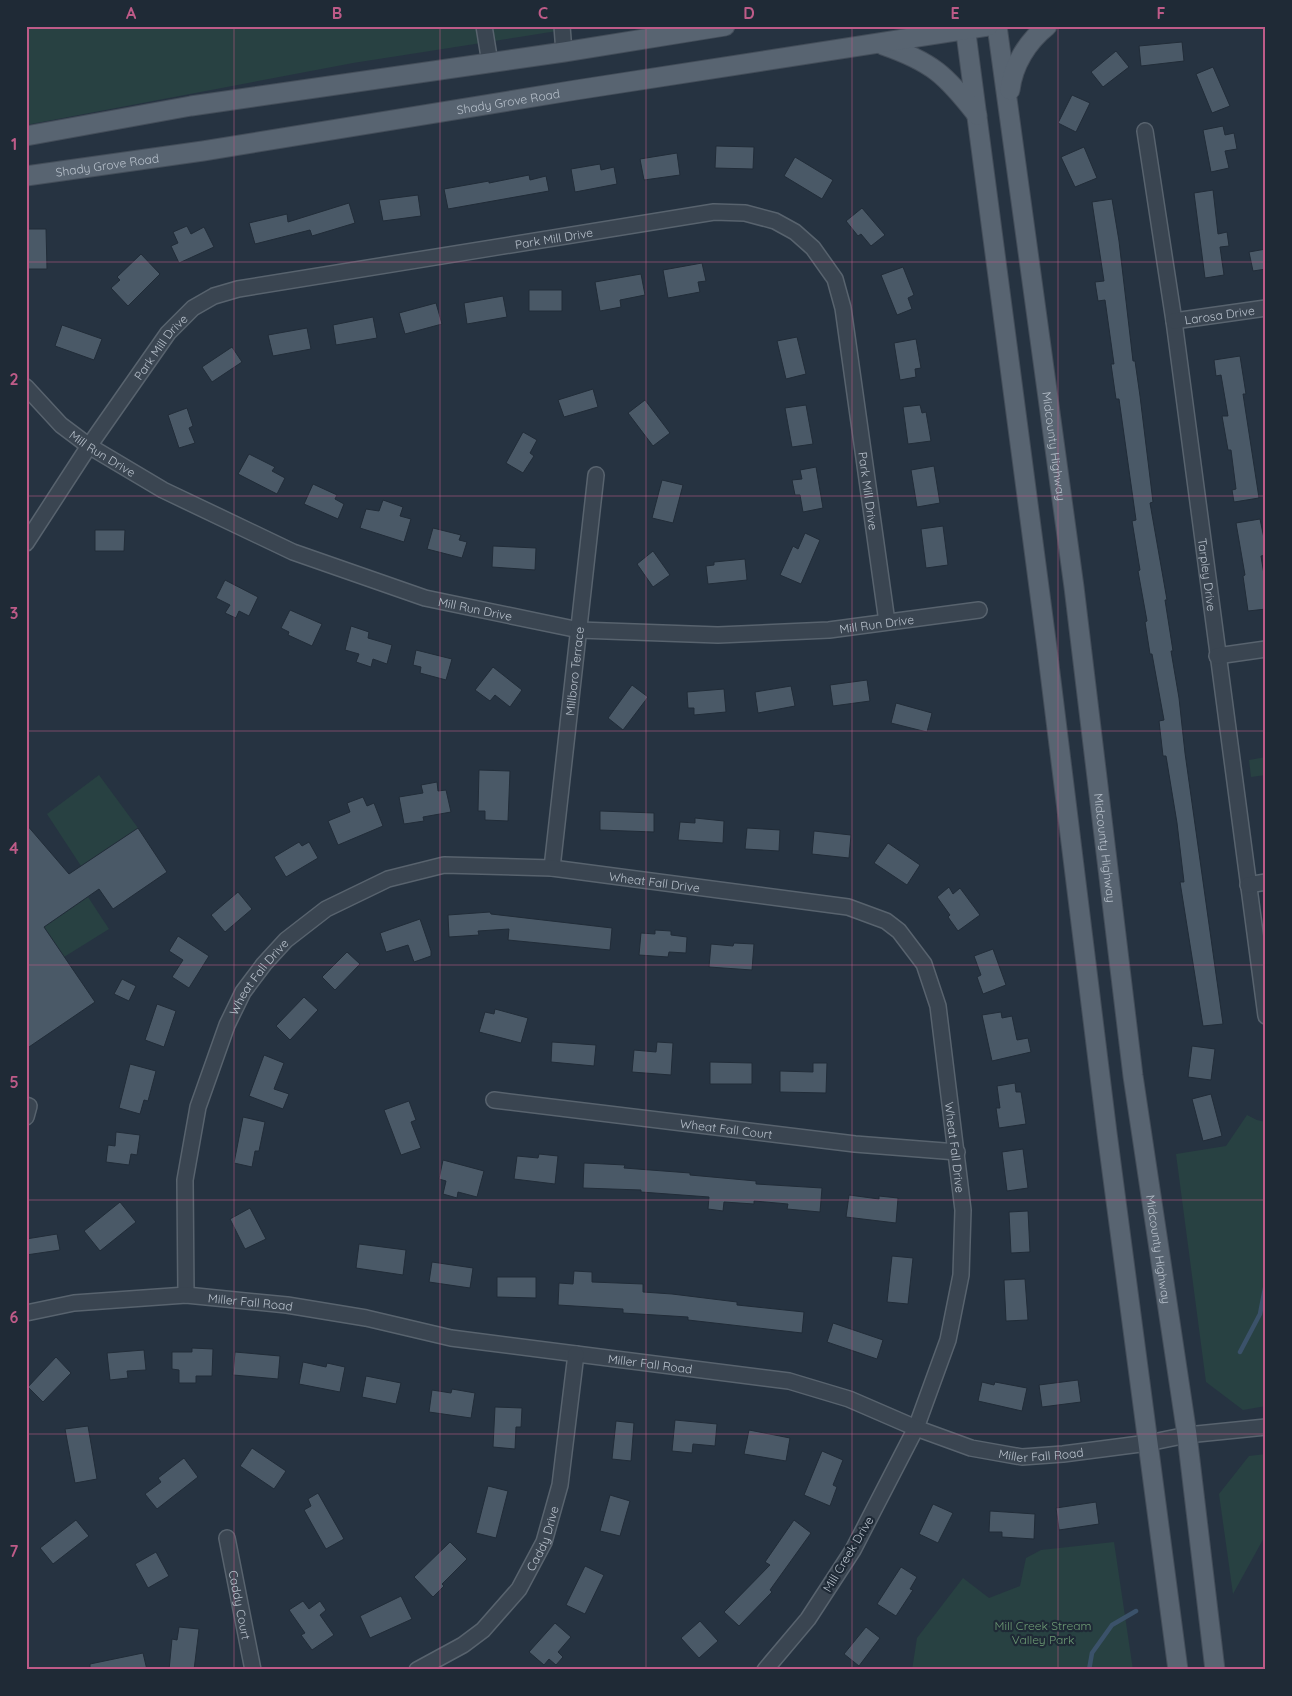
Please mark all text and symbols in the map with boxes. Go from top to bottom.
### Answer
text: A [126,3,137,23]
text: B [332,3,342,23]
text: C [538,3,548,23]
text: D [743,3,755,23]
text: E [950,3,960,23]
text: F [1157,3,1166,23]
street label: Shady Grove Road [456,85,561,117]
text: 1 [11,134,17,154]
street label: Shady Grove Road [55,150,160,179]
street label: Park Mill Drive [514,224,594,252]
street label: Larosa Drive [1184,302,1256,327]
street label: Park Mill Drive [130,311,190,382]
text: 2 [9,369,19,389]
street label: Midcounty Highway [1040,391,1070,502]
street label: Mill Run Drive [67,427,139,480]
street label: Park Mill Drive [856,451,882,531]
street label: Tarpley Drive [1195,537,1220,612]
street label: Mill Run Drive [437,593,514,624]
text: 3 [10,603,18,623]
street label: Mill Run Drive [838,611,915,636]
street label: Millboro Terrace [562,626,586,717]
street label: Midcounty Highway [1091,792,1120,903]
text: 4 [9,838,19,858]
street label: Wheat Fall Drive [608,868,701,895]
street label: Wheat Fall Drive [226,935,291,1017]
text: 5 [9,1072,19,1092]
street label: Wheat Fall Drive [942,1101,968,1194]
street label: Wheat Fall Court [679,1115,773,1141]
street label: Midcounty Highway [1143,1194,1175,1305]
street label: Miller Fall Road [207,1290,294,1313]
text: 6 [10,1307,19,1327]
street label: Miller Fall Road [607,1351,693,1376]
street label: Miller Fall Road [998,1444,1084,1465]
street label: Caddy Drive [523,1504,561,1573]
street label: Mill Creek Drive [820,1513,877,1595]
text: 7 [10,1541,19,1561]
street label: Caddy Court [226,1569,254,1641]
park label: Mill Creek Stream Valley Park [995,1618,1092,1647]

